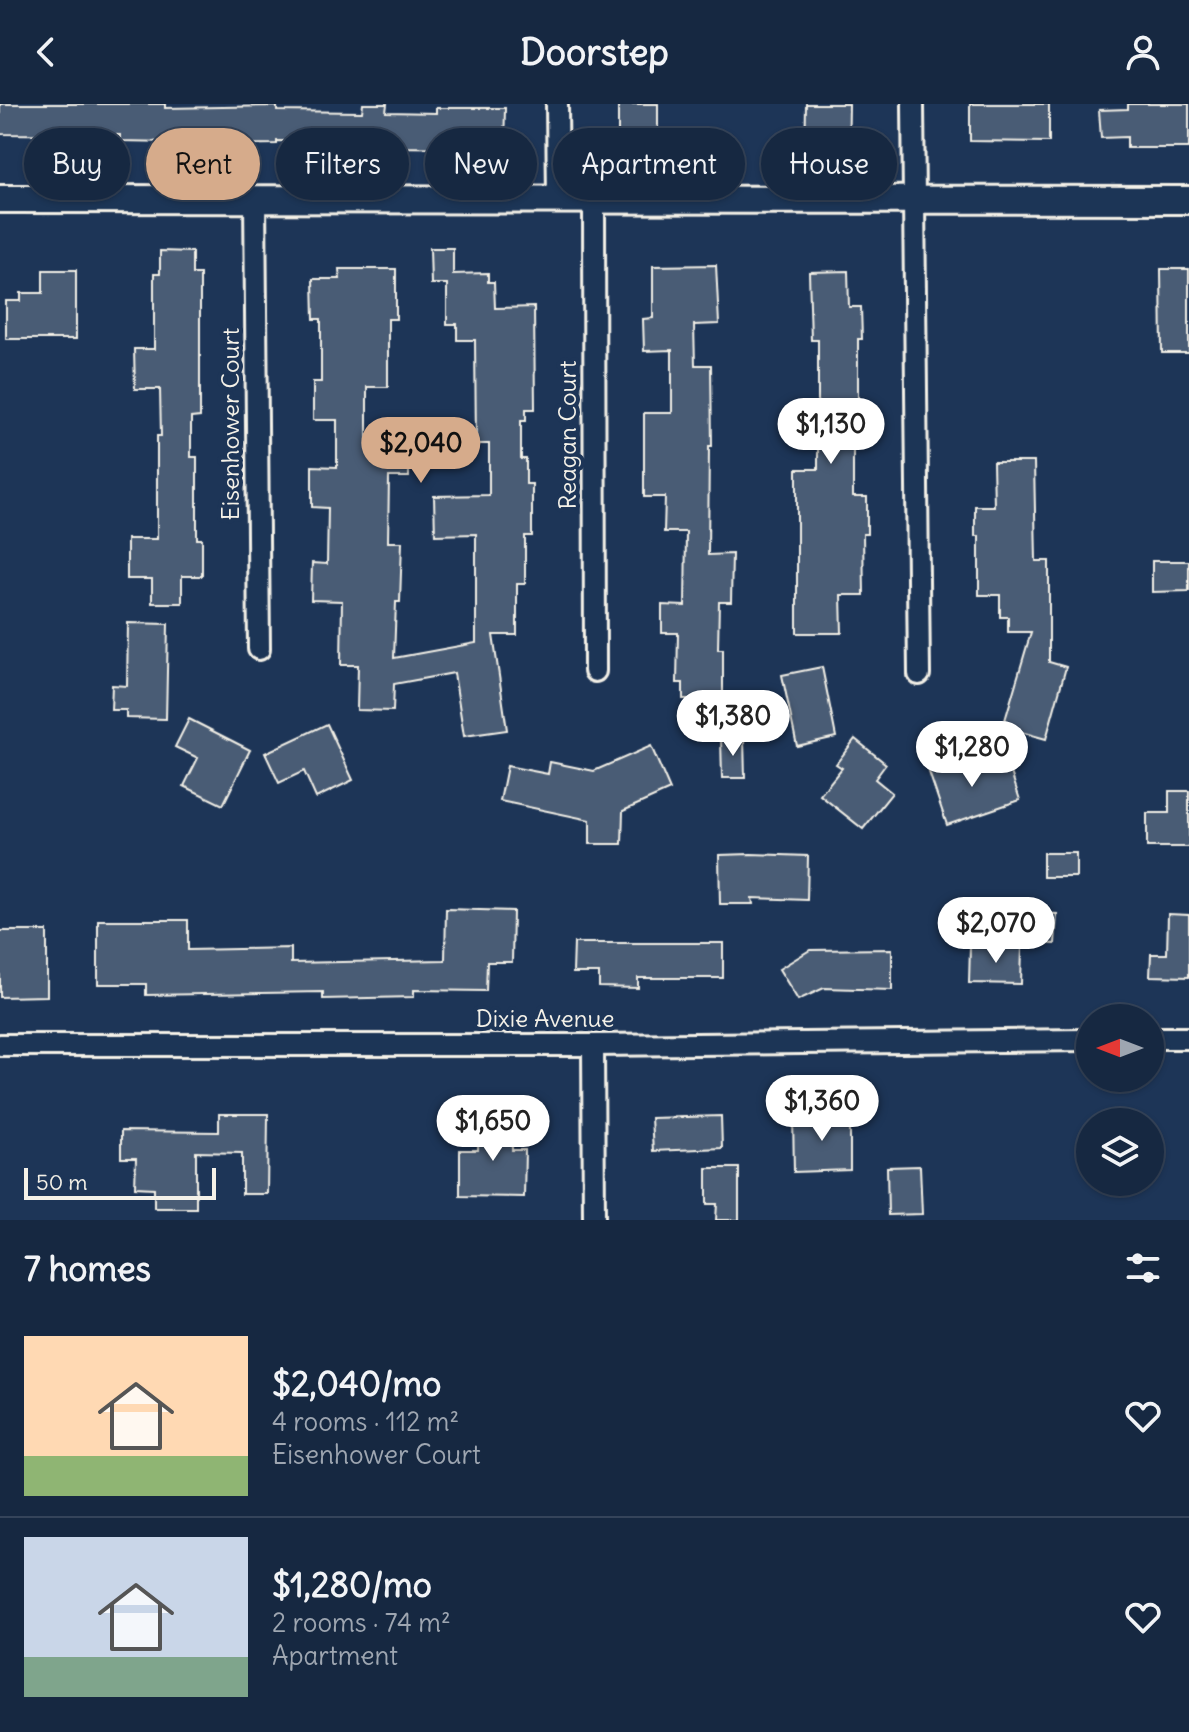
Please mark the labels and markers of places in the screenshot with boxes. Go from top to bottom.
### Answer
pin: $1,130 [766,398,896,466]
pin: $2,040 [356,417,486,485]
pin: $1,380 [668,690,798,758]
pin: $1,280 [907,721,1037,789]
pin: $2,070 [931,897,1061,965]
pin: $1,360 [757,1075,887,1143]
pin: $1,650 [428,1095,558,1163]

